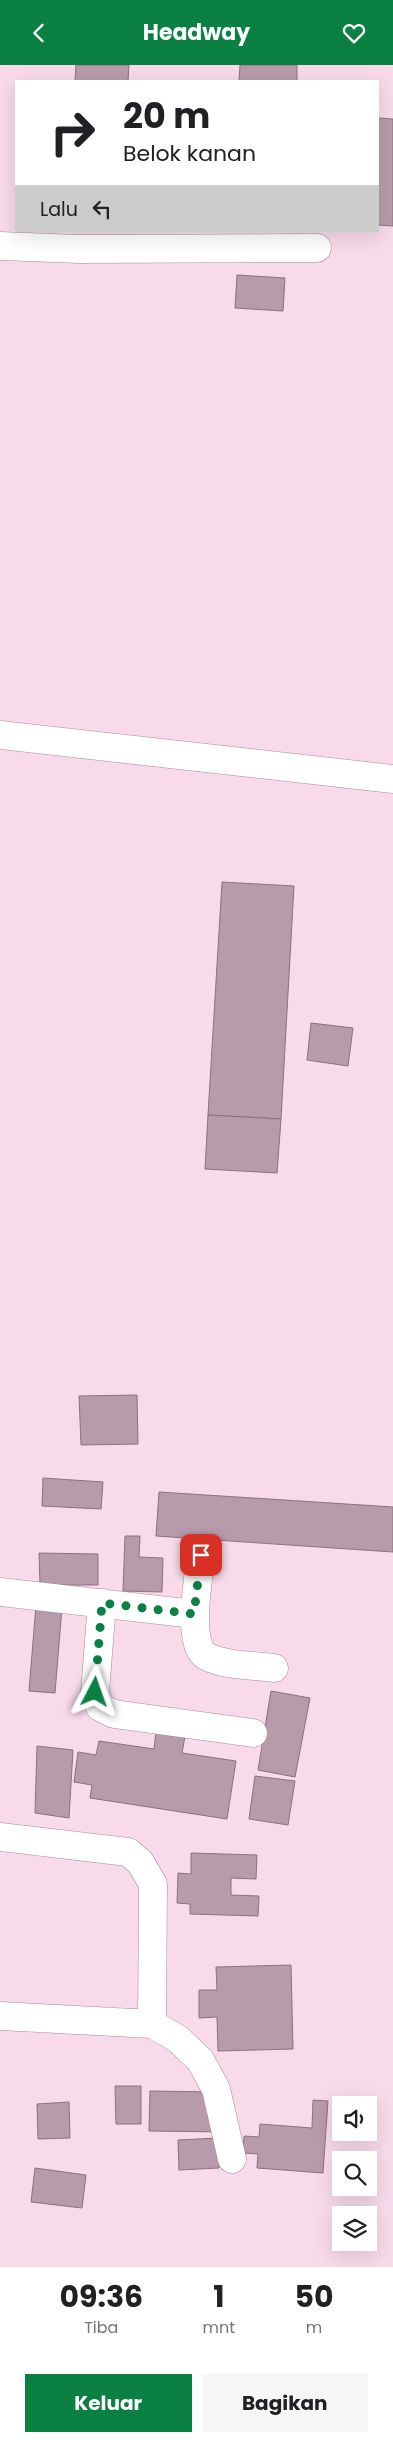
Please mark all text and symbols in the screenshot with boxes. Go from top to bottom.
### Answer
text: Headway [143,17,250,48]
icon: back [25,19,53,47]
icon: heart [340,19,368,47]
text: 20 m [123,91,210,140]
icon: right [40,100,105,165]
text: Belok kanan [123,138,256,169]
icon: left [88,195,116,223]
text: Lalu [40,196,78,223]
pin [180,1534,222,1576]
icon: arrive [187,1541,215,1569]
position arrow [68,1665,120,1717]
map controls [332,2096,377,2251]
button: sound [332,2096,377,2141]
button: search [332,2151,377,2196]
button: layers [332,2206,377,2251]
text: 09:36 [59,2275,143,2318]
text: 1 [213,2275,224,2318]
text: 50 [295,2275,334,2318]
text: Tiba [84,2316,118,2339]
text: mnt [203,2316,235,2339]
text: m [306,2316,322,2339]
button: Keluar [25,2374,192,2432]
button: Bagikan [202,2374,368,2432]

